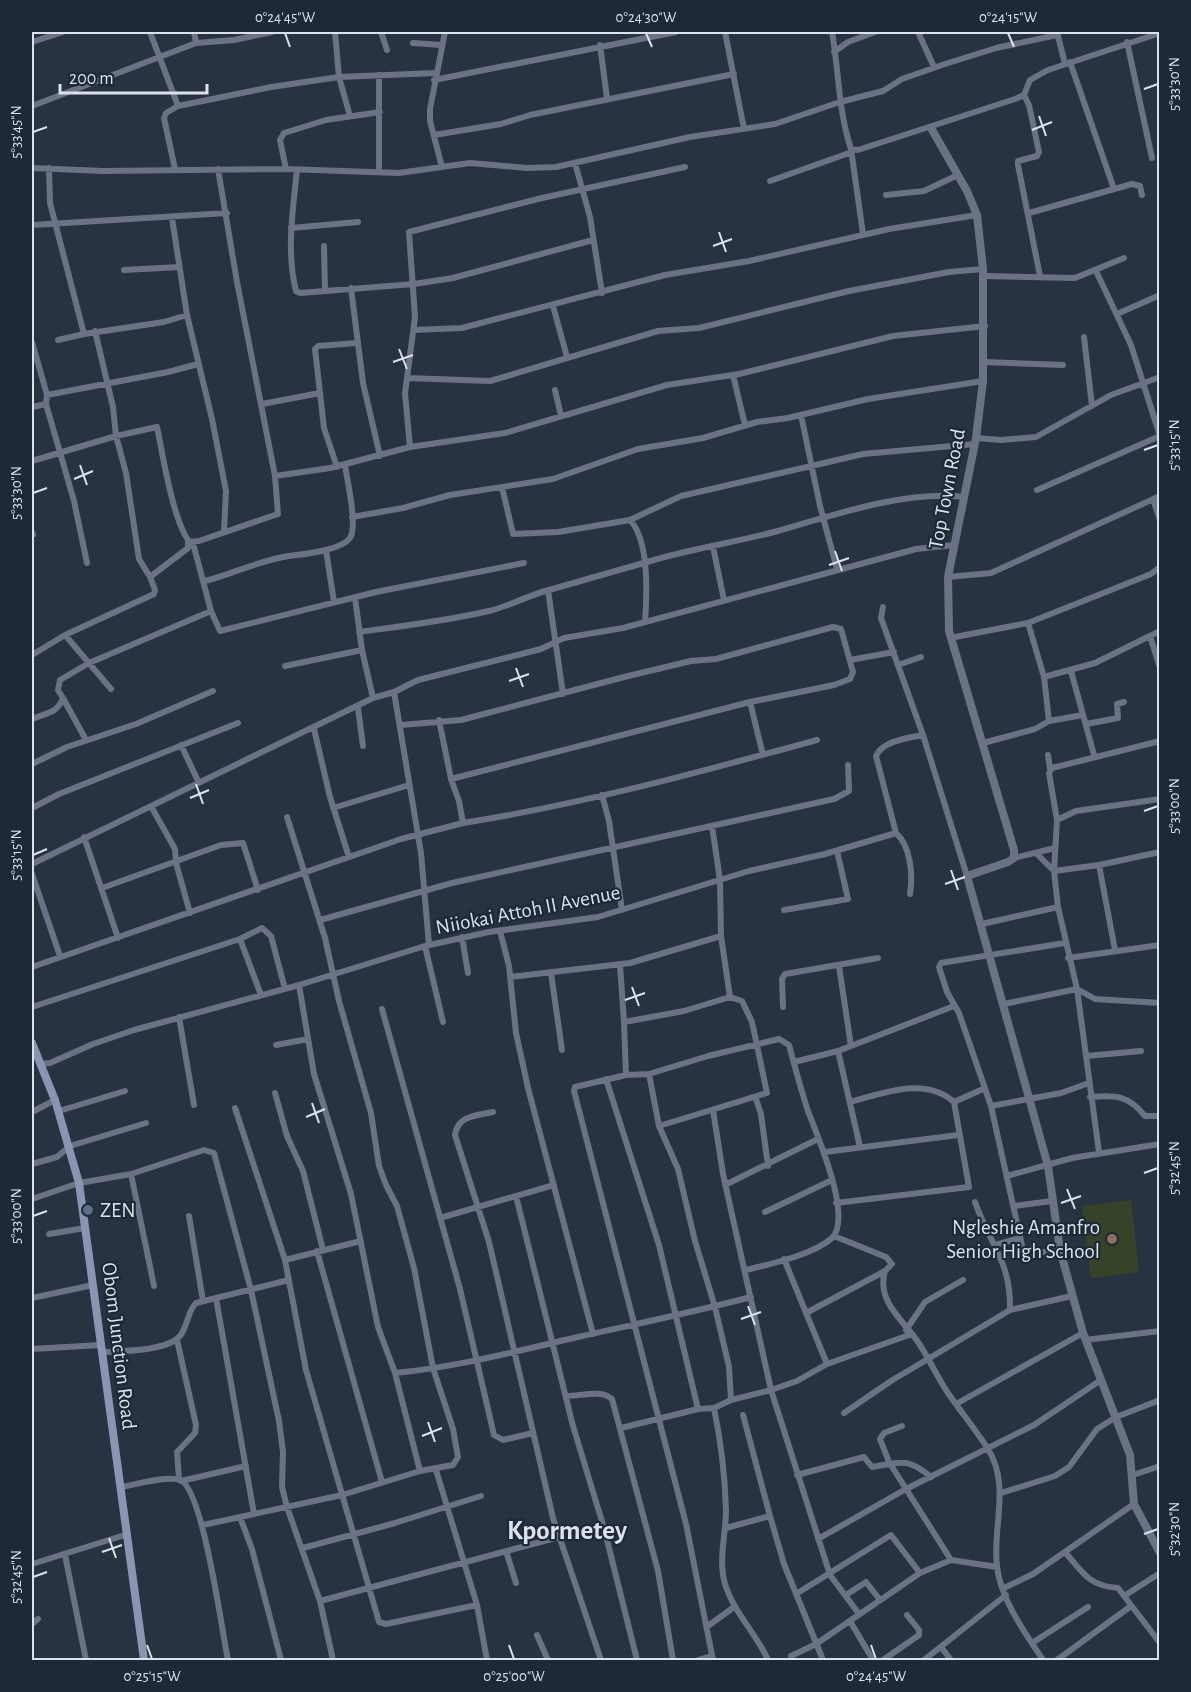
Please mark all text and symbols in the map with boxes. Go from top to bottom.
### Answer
text: 0°24'45"W [255,10,316,25]
text: 0°24'30"W [616,10,677,25]
text: 0°24'15"W [979,10,1038,25]
scale bar [60,57,207,95]
text: 5°33'30"N [1167,57,1182,111]
text: 200 m [69,70,114,88]
text: 5°33'45"N [9,105,24,159]
text: 5°33'15"N [1167,419,1182,471]
street label: Top Town Road [925,427,969,551]
text: 5°33'30"N [9,466,24,520]
text: 5°33'00"N [1167,778,1182,834]
text: 5°33'15"N [9,829,24,881]
street label: Niiokai Attoh II Avenue [434,882,622,938]
text: 5°32'45"N [1167,1141,1182,1195]
text: 5°33'00"N [9,1188,24,1244]
place label: ZEN [100,1200,136,1221]
marker: ZEN [81,1203,95,1217]
place label: Ngleshie Amanfro Senior High School [946,1217,1100,1262]
marker: Ngleshie Amanfro Senior High School [1105,1232,1119,1246]
street label: Obom Junction Road [98,1261,140,1431]
text: 5°32'30"N [1167,1502,1182,1556]
district label: Kpormetey [507,1517,628,1545]
text: 5°32'45"N [9,1550,24,1604]
text: 0°25'15"W [123,1669,181,1684]
text: 0°25'00"W [483,1669,545,1684]
text: 0°24'45"W [846,1669,907,1684]

